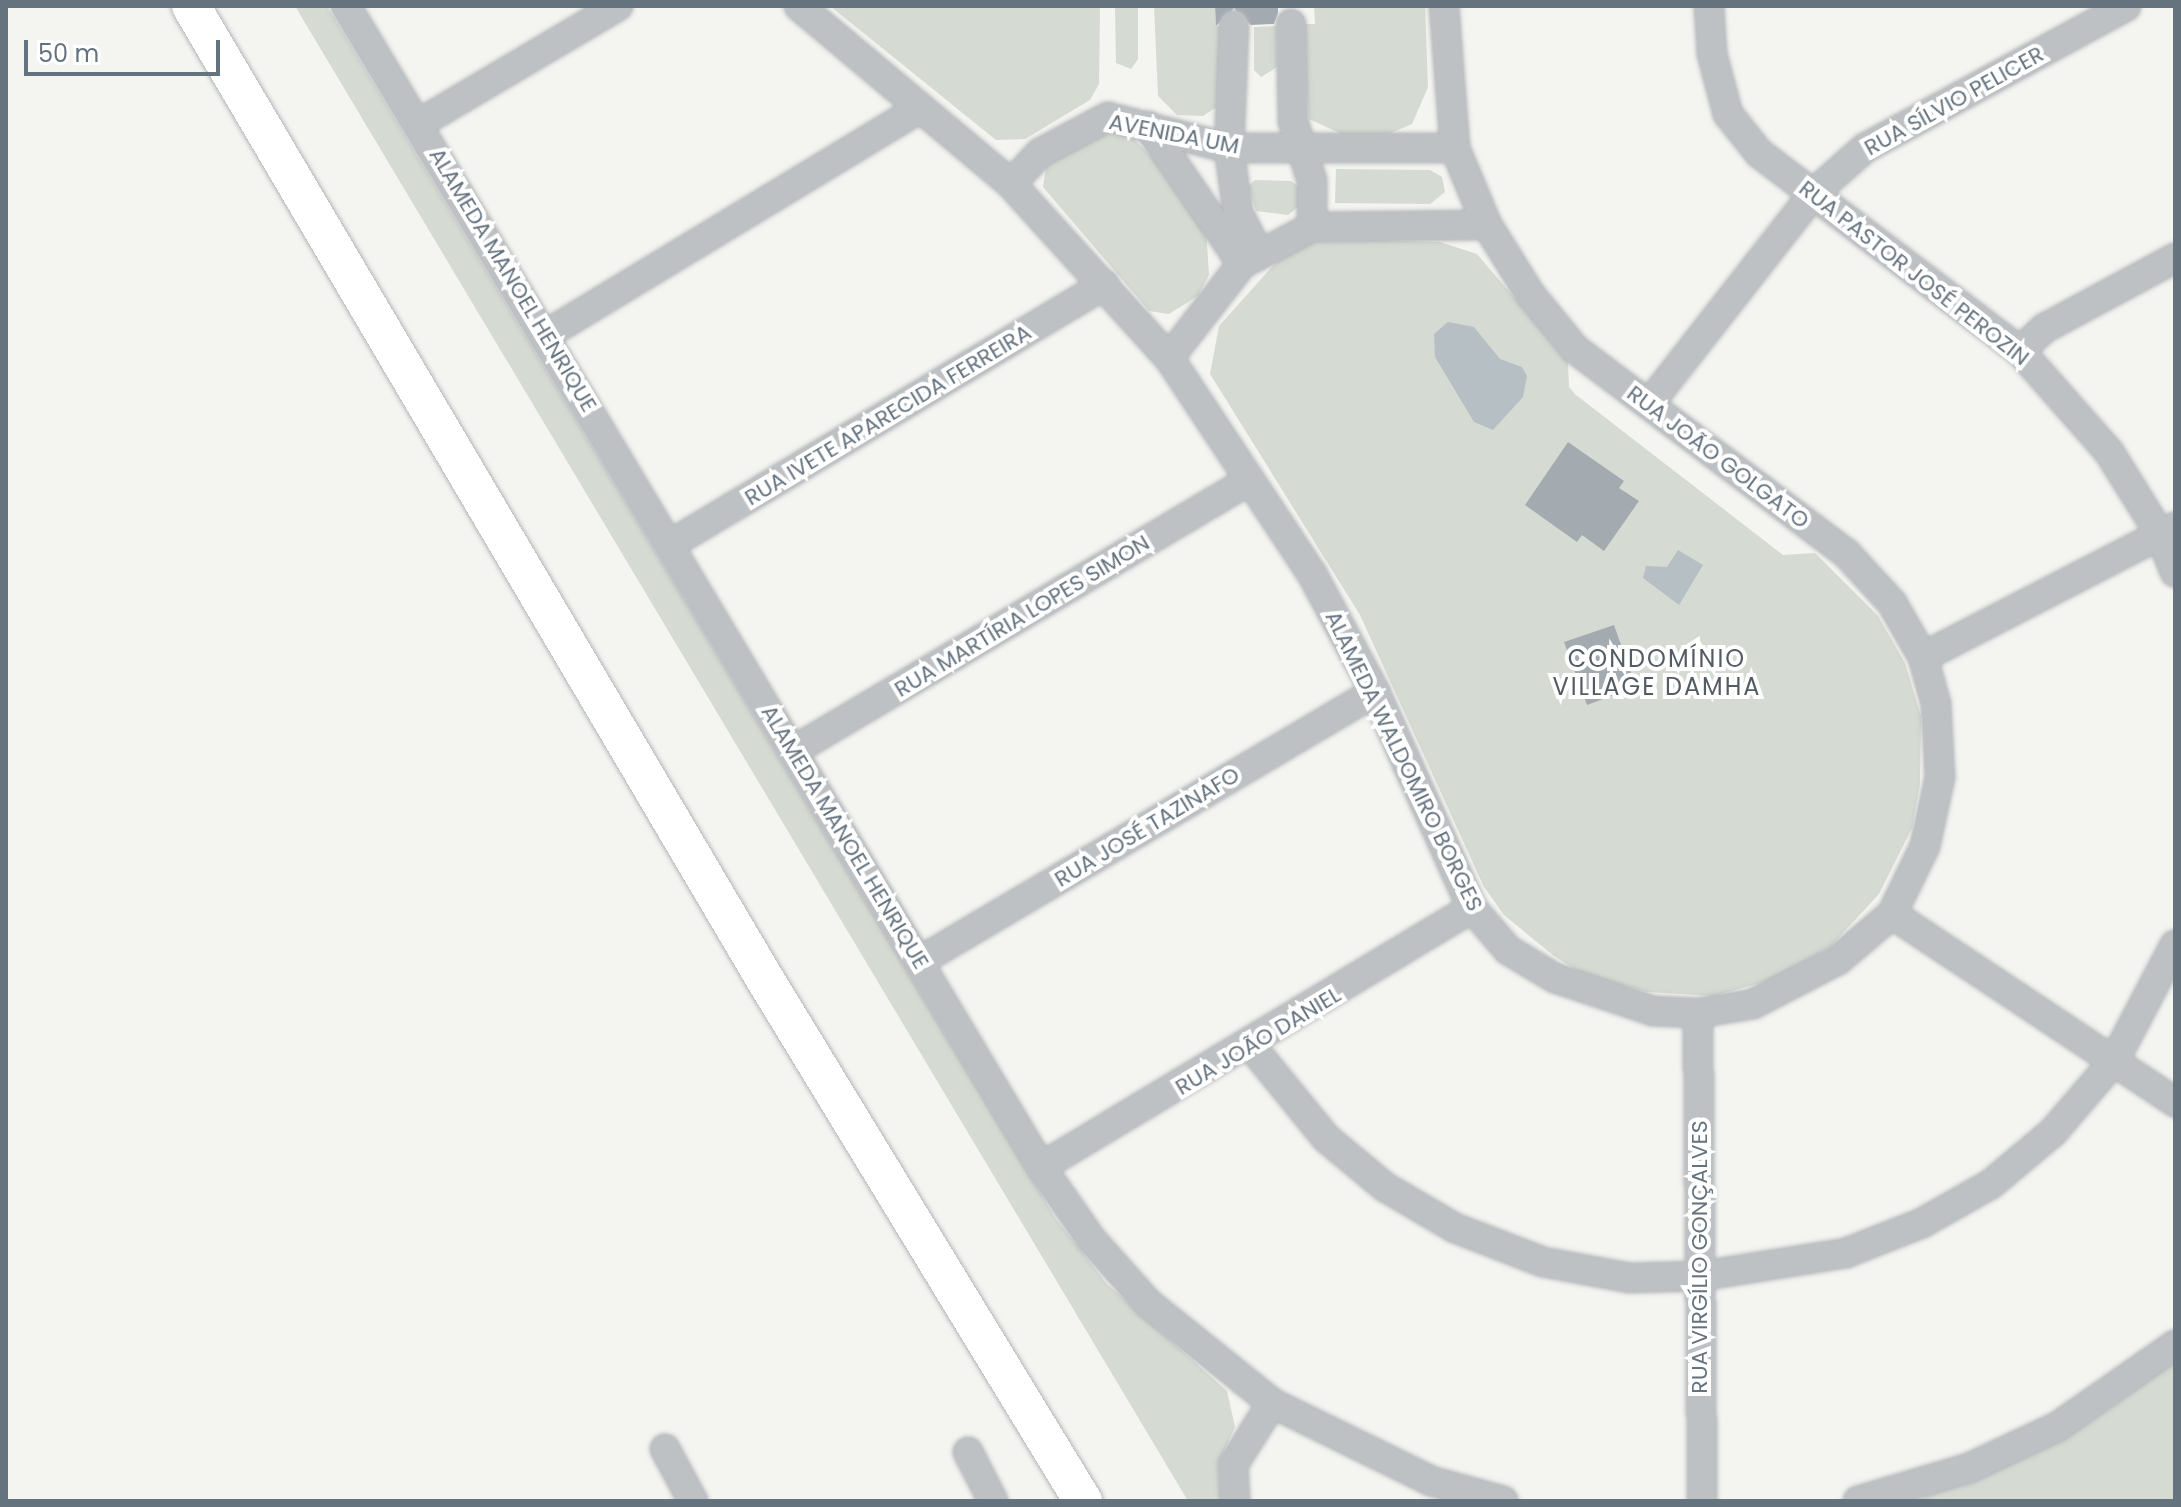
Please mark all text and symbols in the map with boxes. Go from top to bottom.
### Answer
scale bar [28,24,224,74]
text: 50 m [38,37,99,70]
street label: RUA SÍLVIO PELICER [1860,41,2048,161]
street label: AVENIDA UM [1107,108,1241,160]
street label: ALAMEDA MANOEL HENRIQUE [424,143,602,417]
street label: RUA PASTOR JOSÉ PEROZIN [1794,175,2034,371]
street label: RUA IVETE APARECIDA FERREIRA [740,319,1036,511]
street label: RUA JOÃO GOLGATO [1622,380,1814,534]
street label: RUA MARTÍRIA LOPES SIMON [890,529,1154,703]
street label: ALAMEDA WALDOMIRO BORGES [1320,607,1488,915]
district label: CONDOMÍNIO VILLAGE DAMHA [1552,645,1762,701]
street label: ALAMEDA MANOEL HENRIQUE [756,700,934,974]
street label: RUA JOSÉ TAZINAFO [1050,761,1244,893]
street label: RUA JOÃO DANIEL [1171,981,1345,1101]
street label: RUA VIRGÍLIO GONÇALVES [1687,1120,1713,1394]

